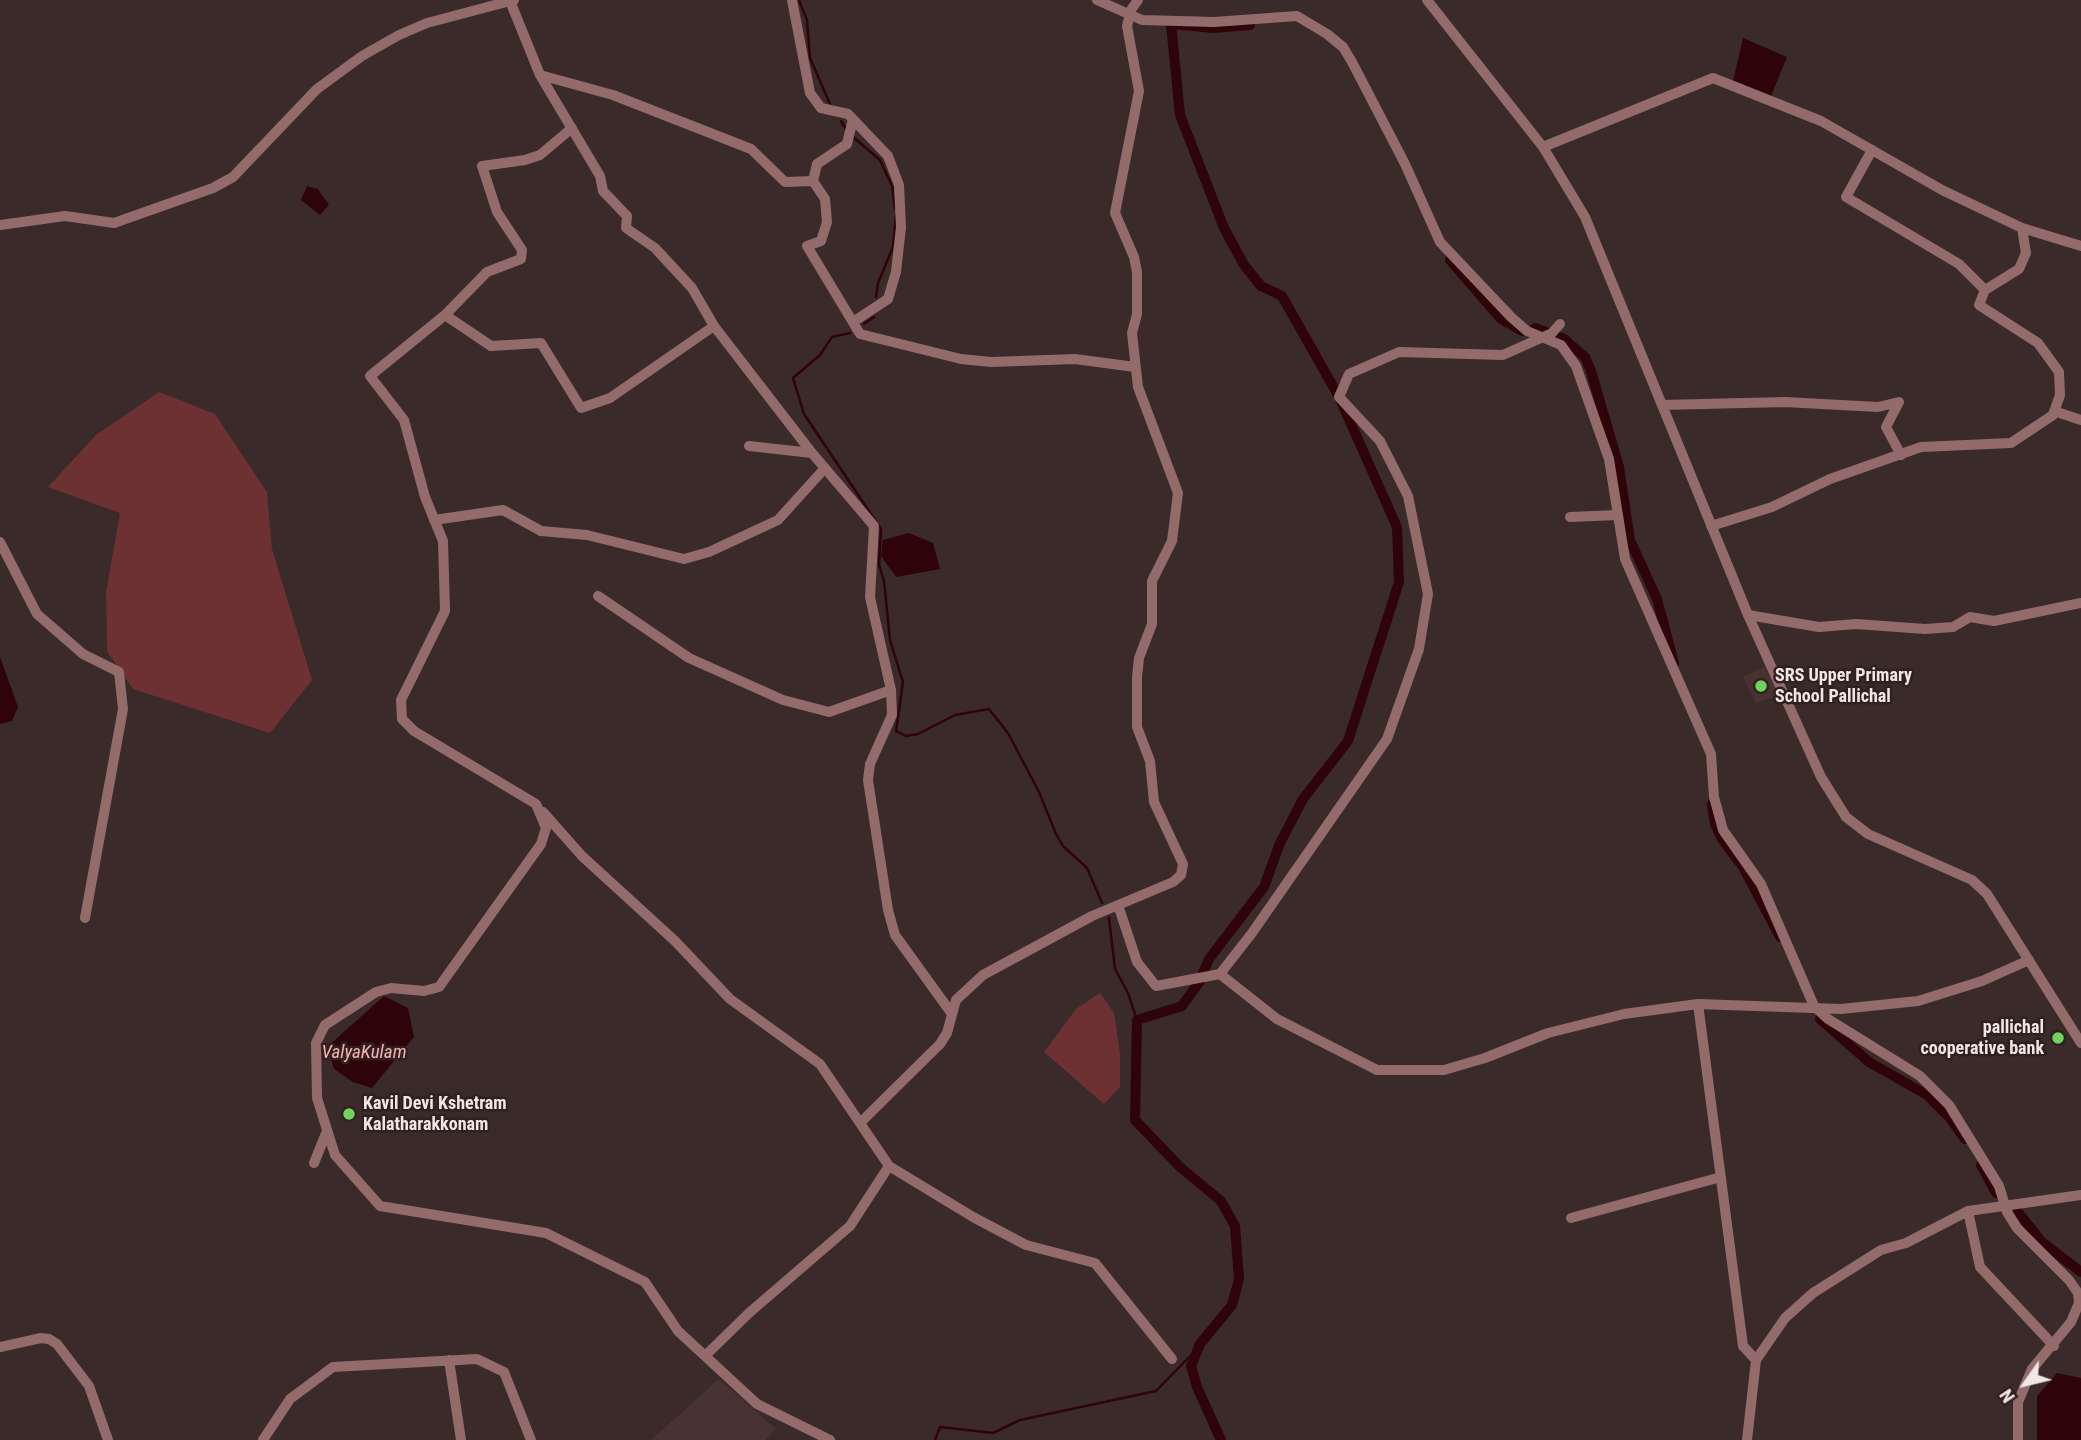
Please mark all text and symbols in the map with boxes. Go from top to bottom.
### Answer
place label: SRS Upper Primary School Pallichal [1775,665,1912,708]
marker: SRS Upper Primary School Pallichal [1753,678,1769,694]
place label: pallichal cooperative bank [1920,1017,2044,1060]
marker: pallichal cooperative bank [2050,1030,2066,1046]
water label: ValyaKulam [321,1042,407,1064]
place label: Kavil Devi Kshetram Kalatharakkonam [363,1093,507,1136]
marker: Kavil Devi Kshetram Kalatharakkonam [341,1106,357,1122]
north arrow [1990,1349,2060,1419]
text: N [1994,1385,2020,1407]

